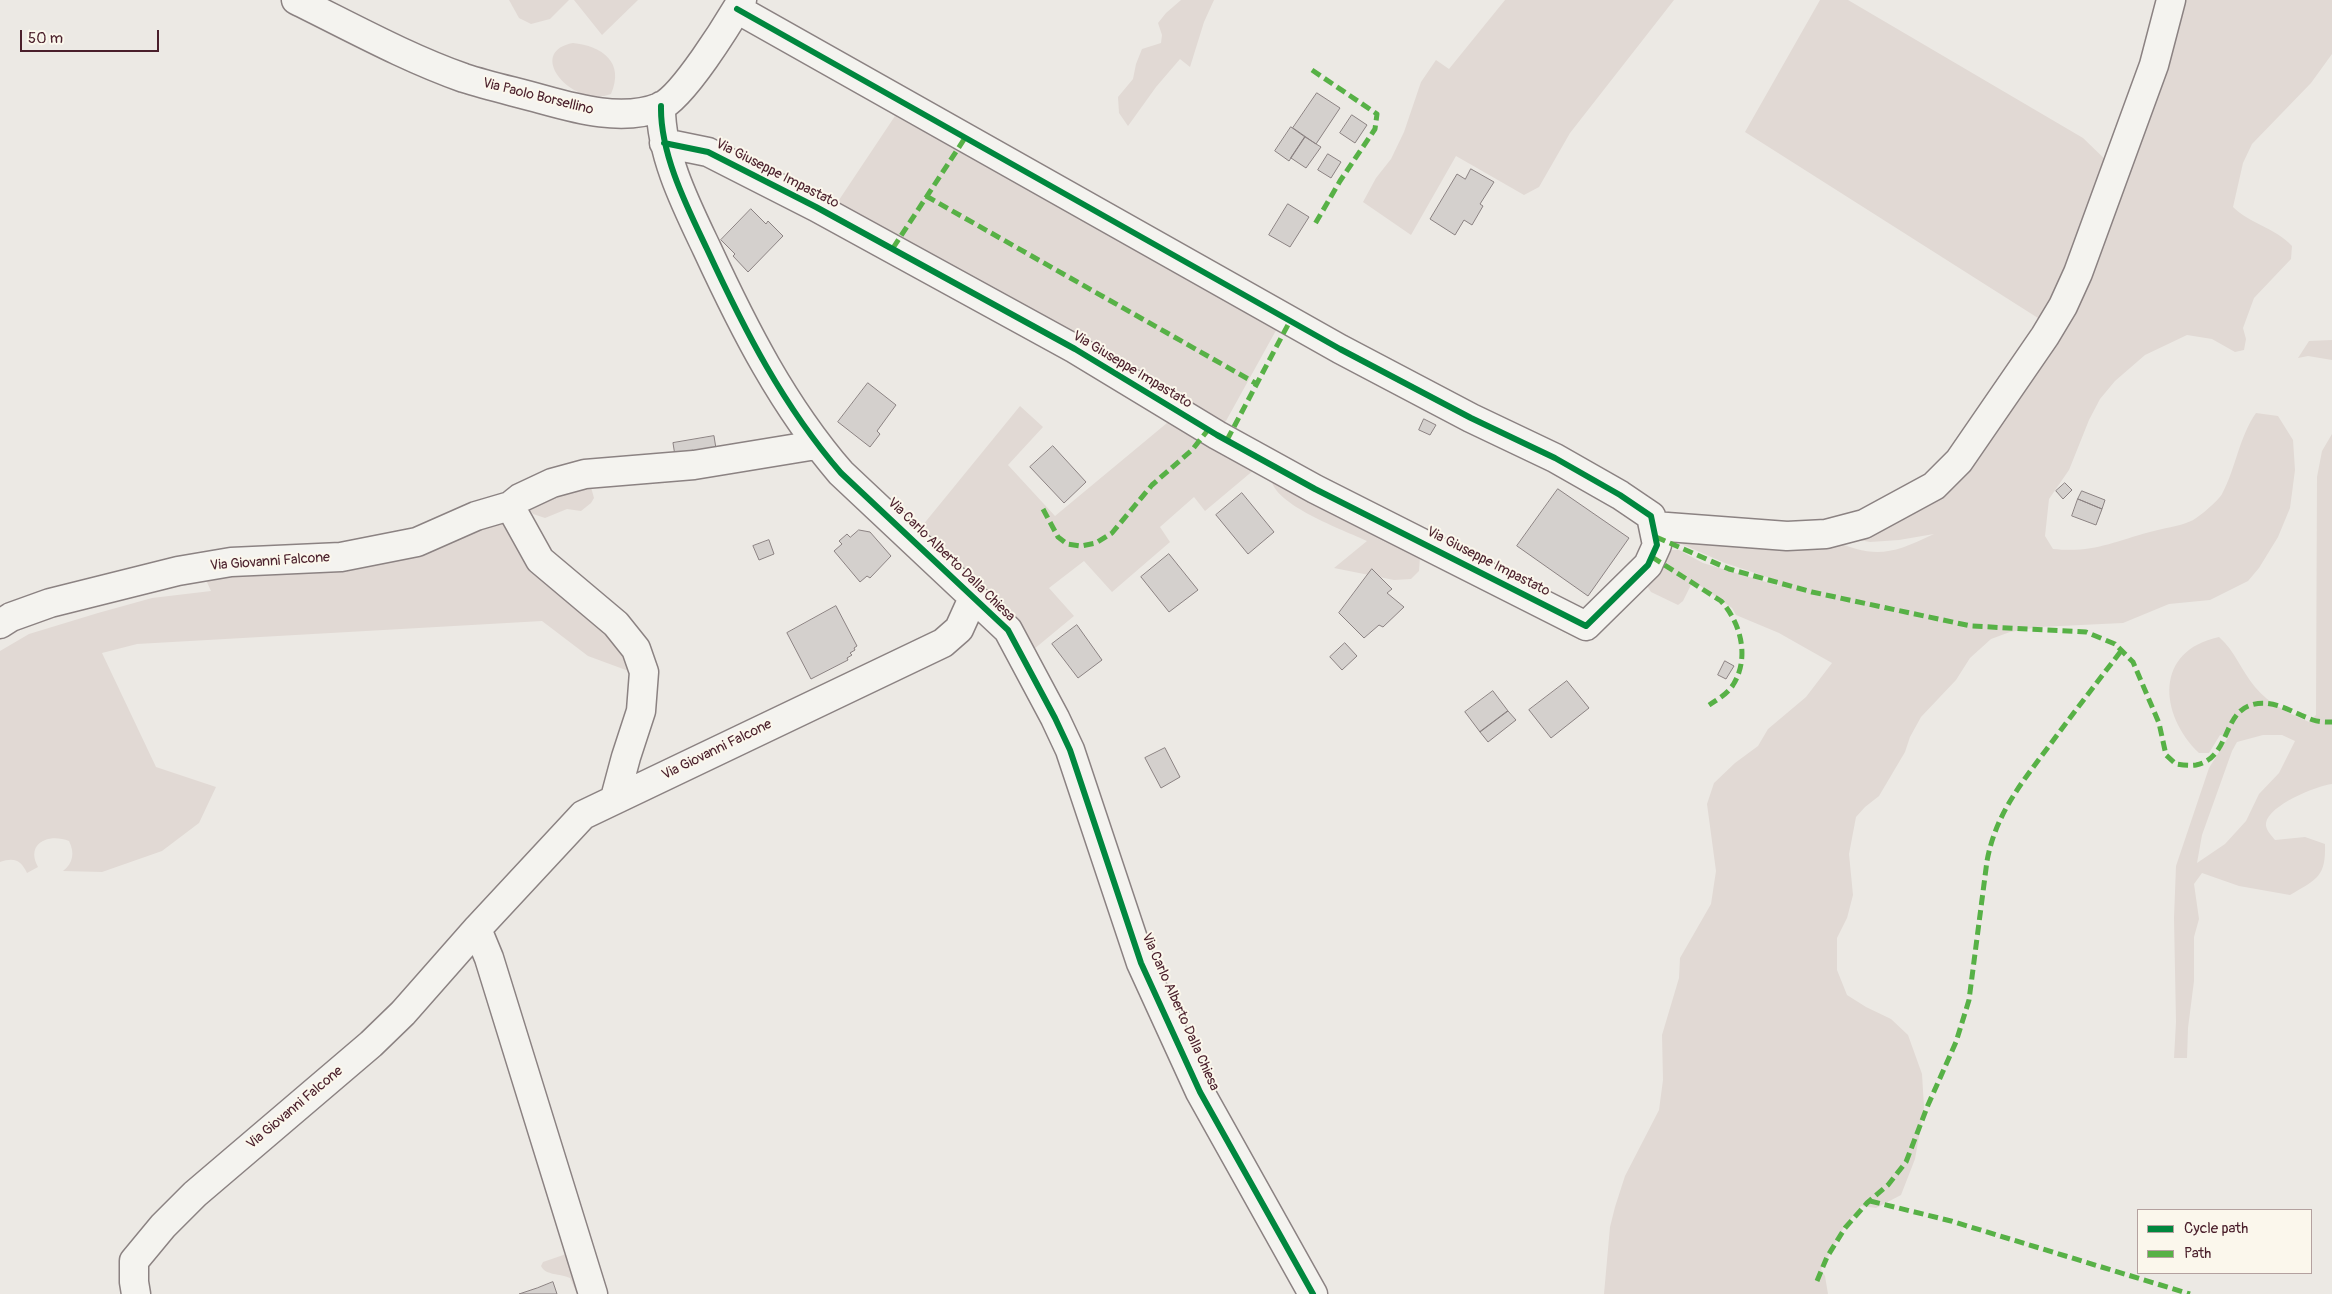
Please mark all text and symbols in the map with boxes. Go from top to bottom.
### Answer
scale bar [22,20,161,52]
text: 50 m [28,29,63,48]
street label: Via Paolo Borsellino [481,75,595,119]
street label: Via Giuseppe Impastato [713,136,841,212]
street label: Via Giuseppe Impastato [1069,328,1195,412]
street label: Via Carlo Alberto Dalla Chiesa [884,495,1018,625]
street label: Via Giuseppe Impastato [1424,524,1552,600]
street label: Via Giovanni Falcone [209,549,331,575]
street label: Via Giovanni Falcone [659,716,775,784]
street label: Via Carlo Alberto Dalla Chiesa [1138,931,1222,1093]
street label: Via Giovanni Falcone [244,1063,346,1153]
legend [2137,1209,2312,1274]
text: Cycle path [2184,1219,2248,1238]
text: Path [2184,1244,2211,1263]

